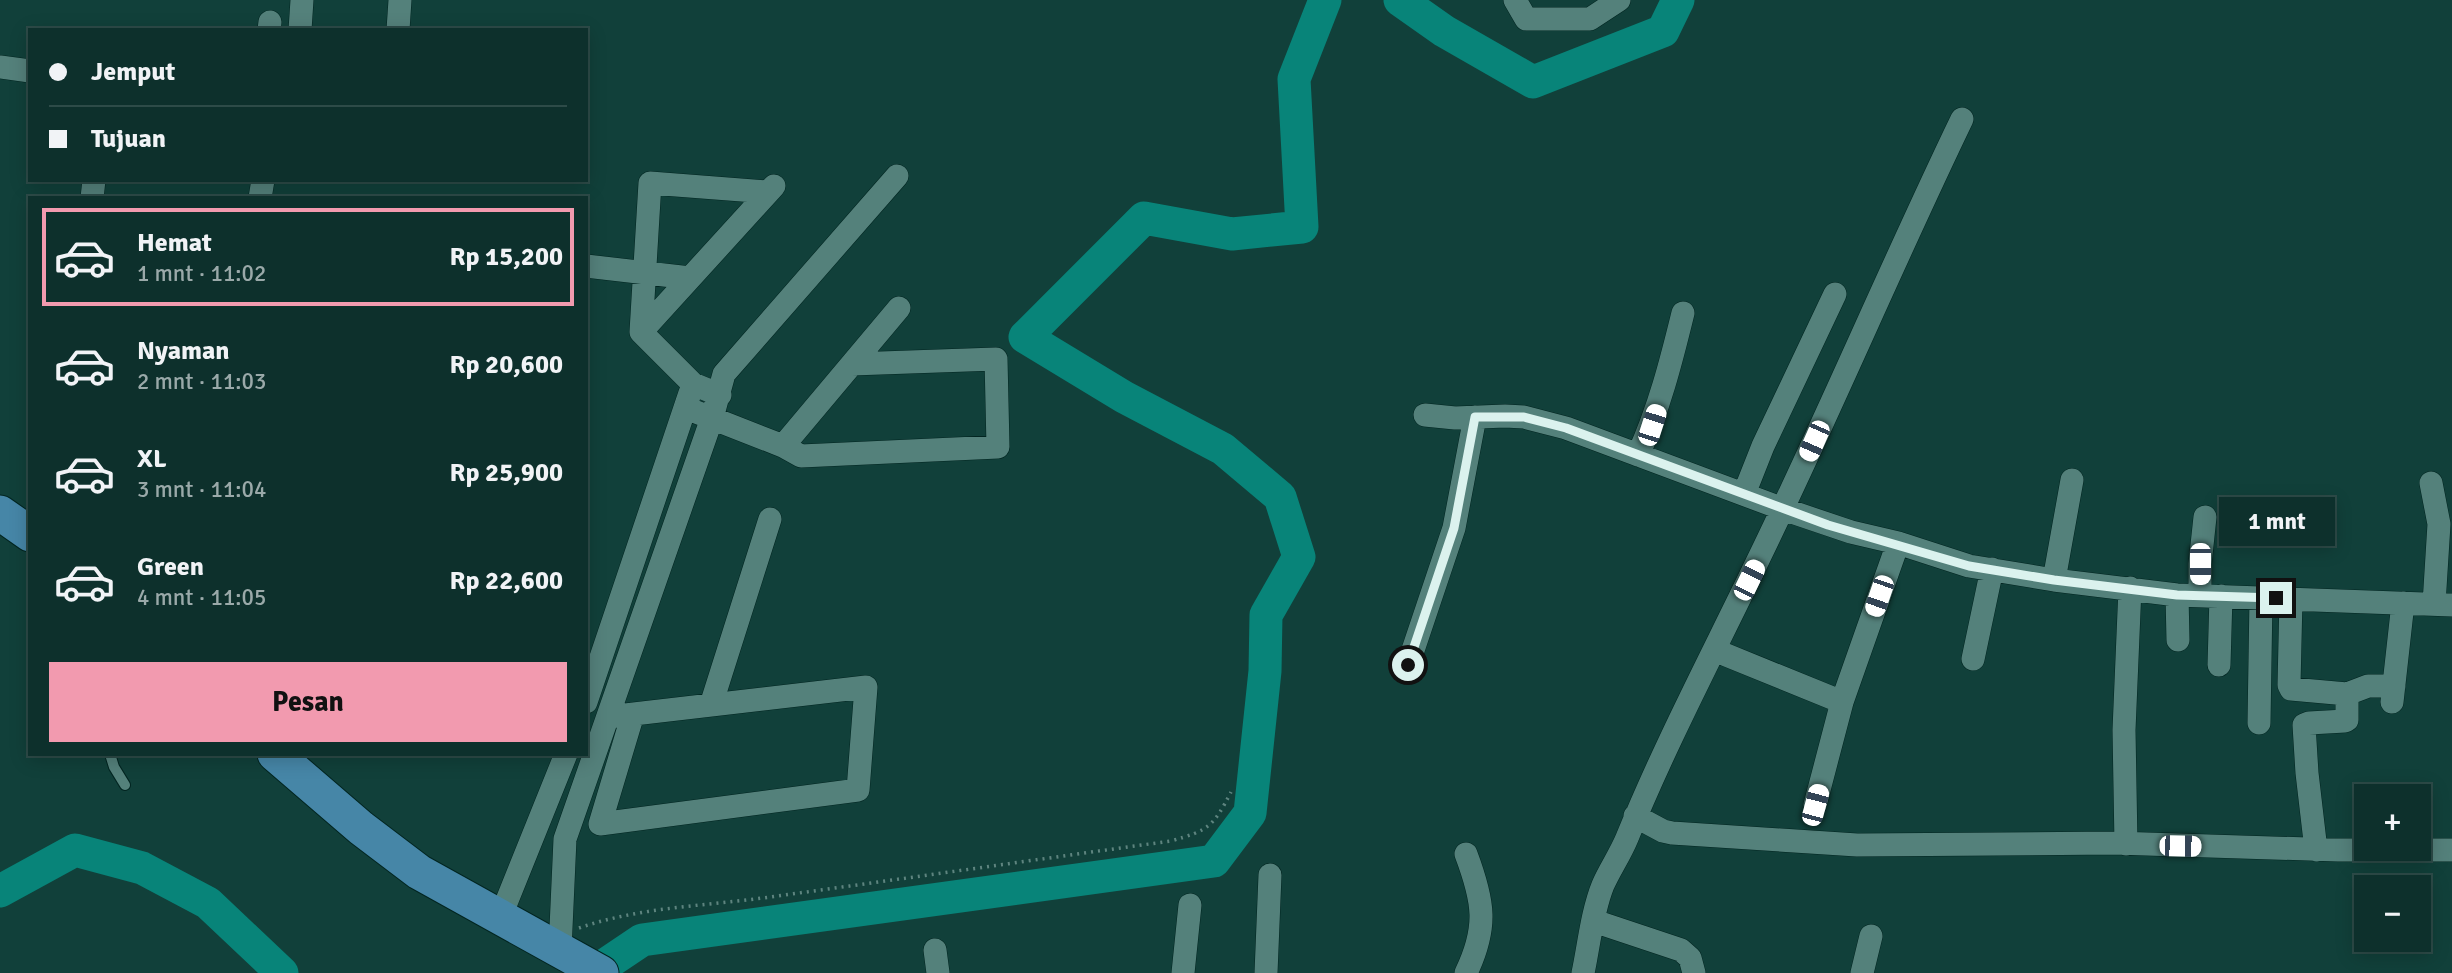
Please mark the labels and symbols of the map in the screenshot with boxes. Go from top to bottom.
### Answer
car [1636,402,1669,448]
car [1796,418,1833,464]
callout: 1 mnt [2218,496,2334,546]
car [2190,543,2211,585]
car [1731,557,1768,603]
car [1863,573,1896,619]
route end [2260,582,2292,614]
route start [1392,649,1424,681]
car [1800,782,1831,828]
car [2159,835,2202,857]

